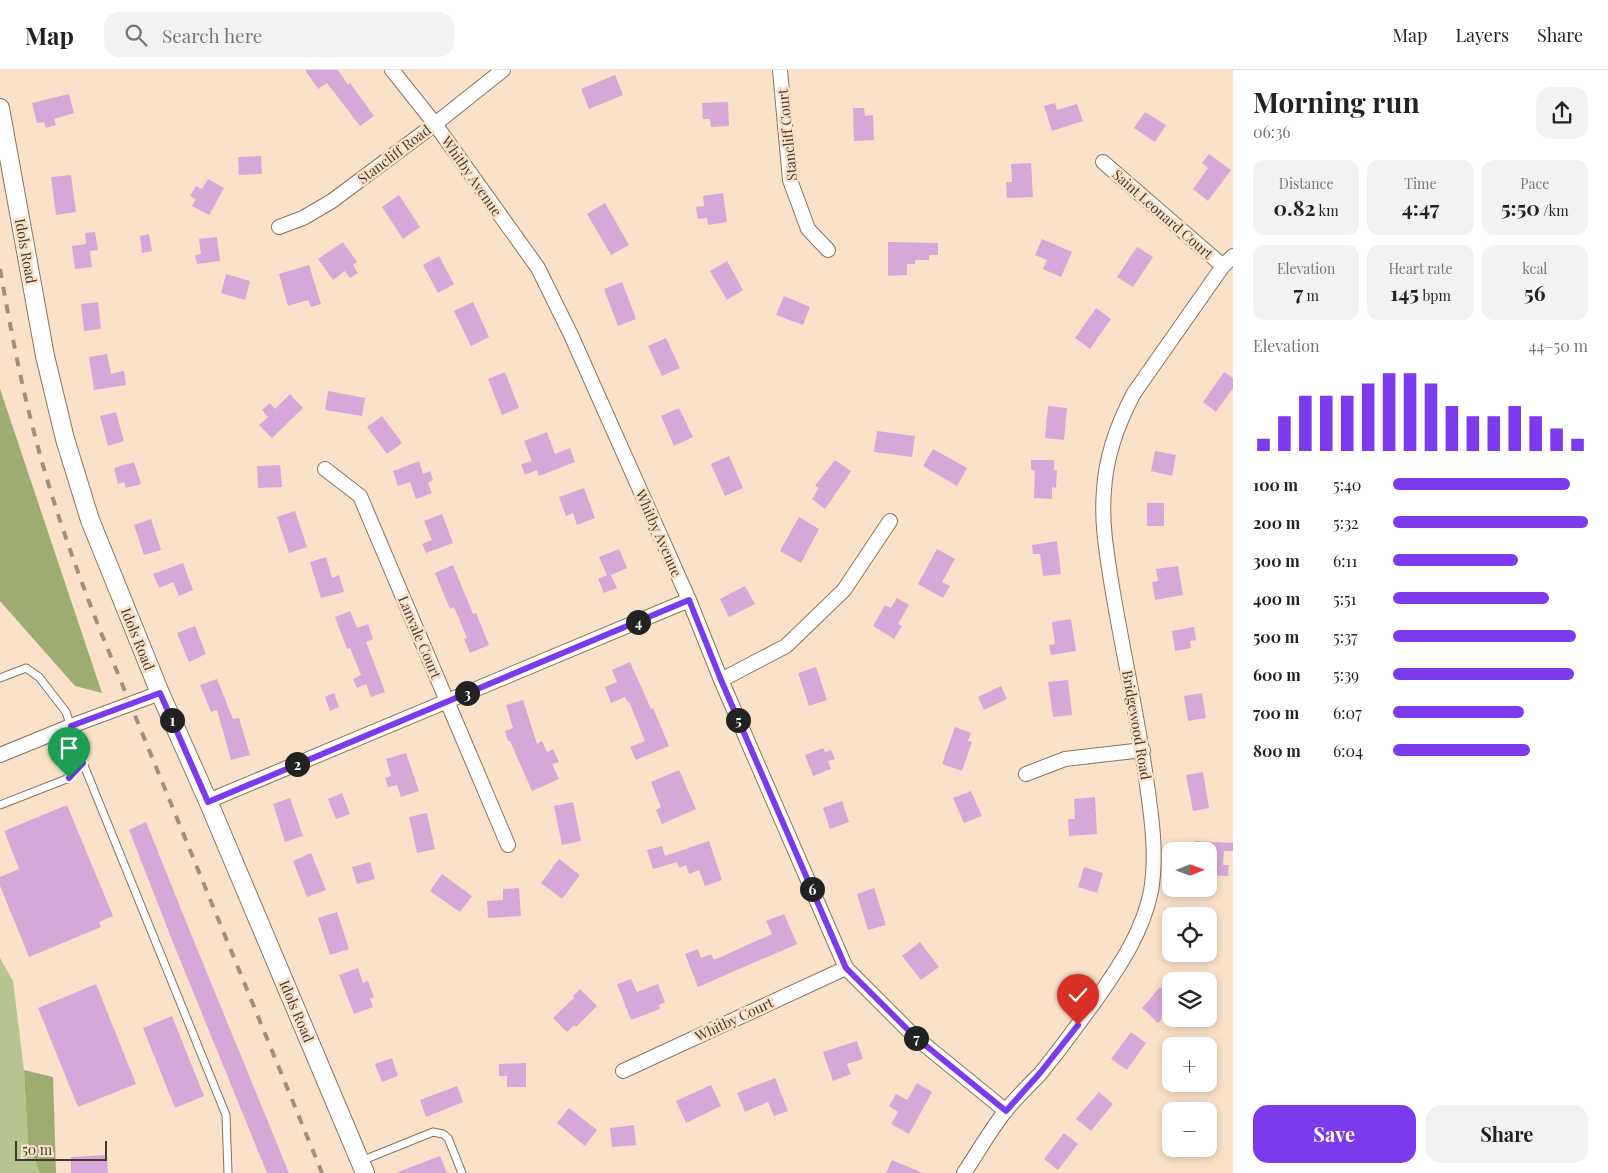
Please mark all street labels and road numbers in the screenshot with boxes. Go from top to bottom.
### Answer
street label: Stancliff Court [773,87,801,182]
street label: Stancliff Road [353,120,435,188]
street label: Whitby Avenue [437,131,507,220]
street label: Saint Leonard Court [1109,165,1218,264]
street label: Idols Road [11,217,41,285]
street label: Whitby Avenue [631,485,687,580]
street label: Lanvale Court [394,593,446,682]
street label: Idols Road [117,605,159,673]
street label: Bridgewood Road [1118,669,1156,781]
street label: Idols Road [275,977,319,1045]
street label: Whitby Court [691,992,777,1046]

